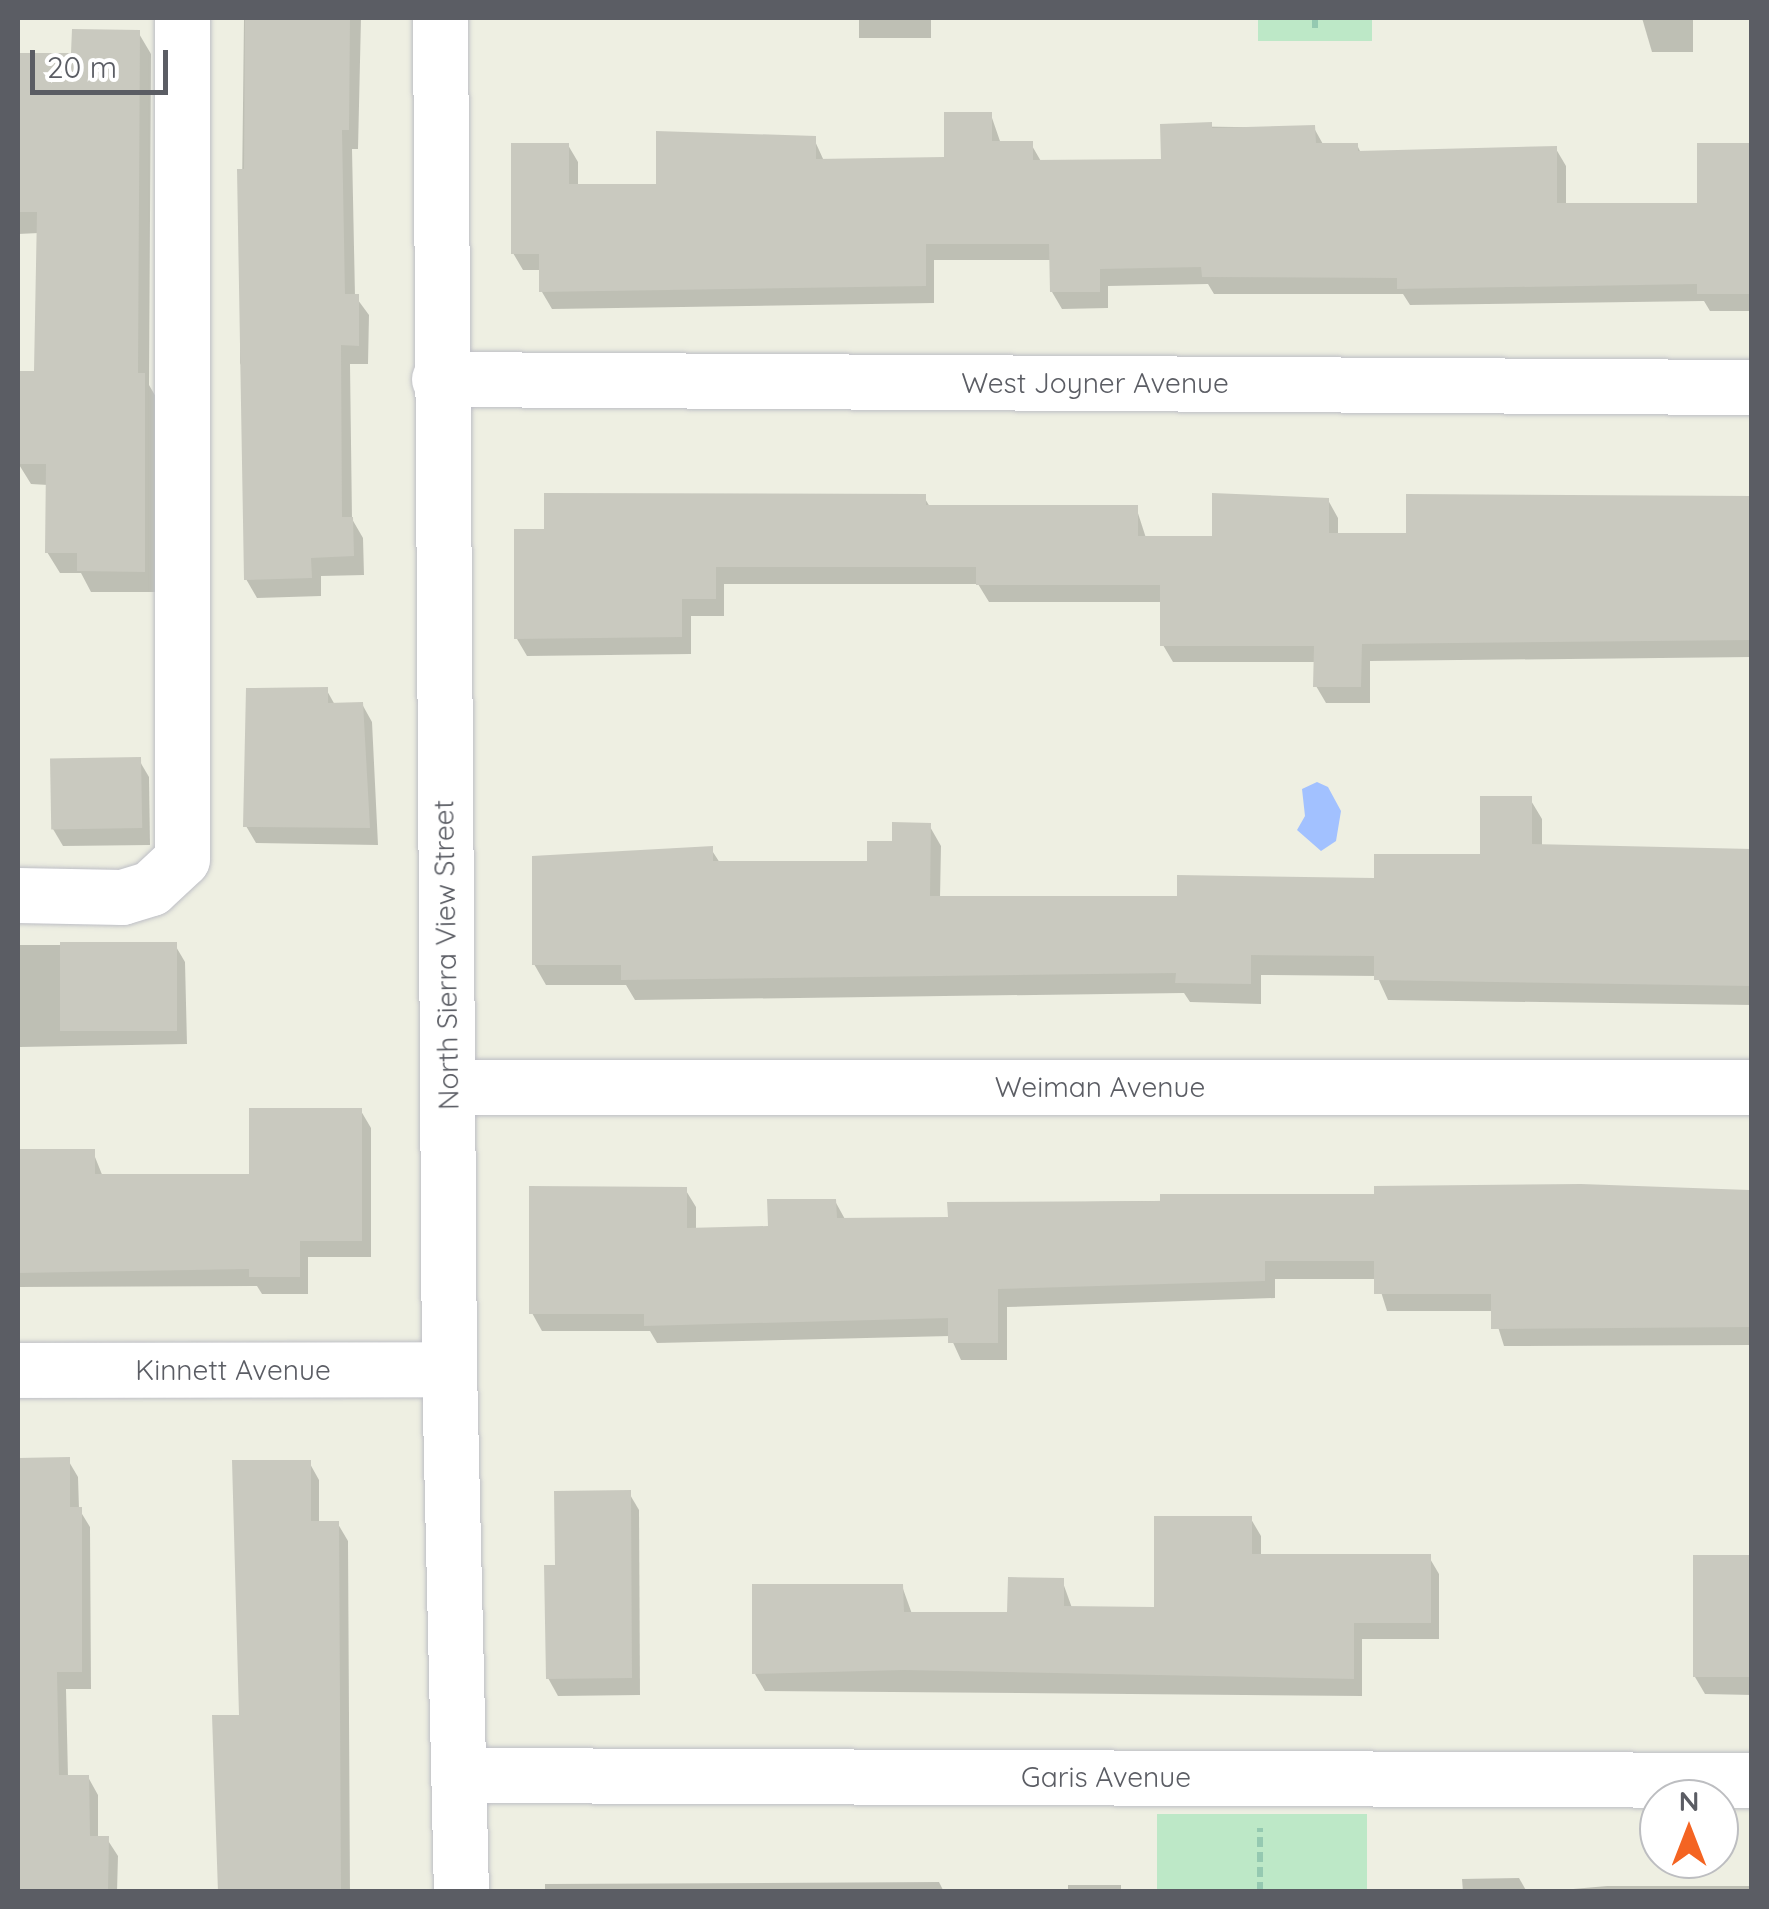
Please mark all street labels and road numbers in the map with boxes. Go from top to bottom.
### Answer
street label: West Joyner Avenue [961,366,1229,400]
street label: North Sierra View Street [426,800,466,1110]
street label: Weiman Avenue [995,1070,1205,1104]
street label: Kinnett Avenue [135,1353,331,1387]
street label: Garis Avenue [1021,1760,1191,1794]

